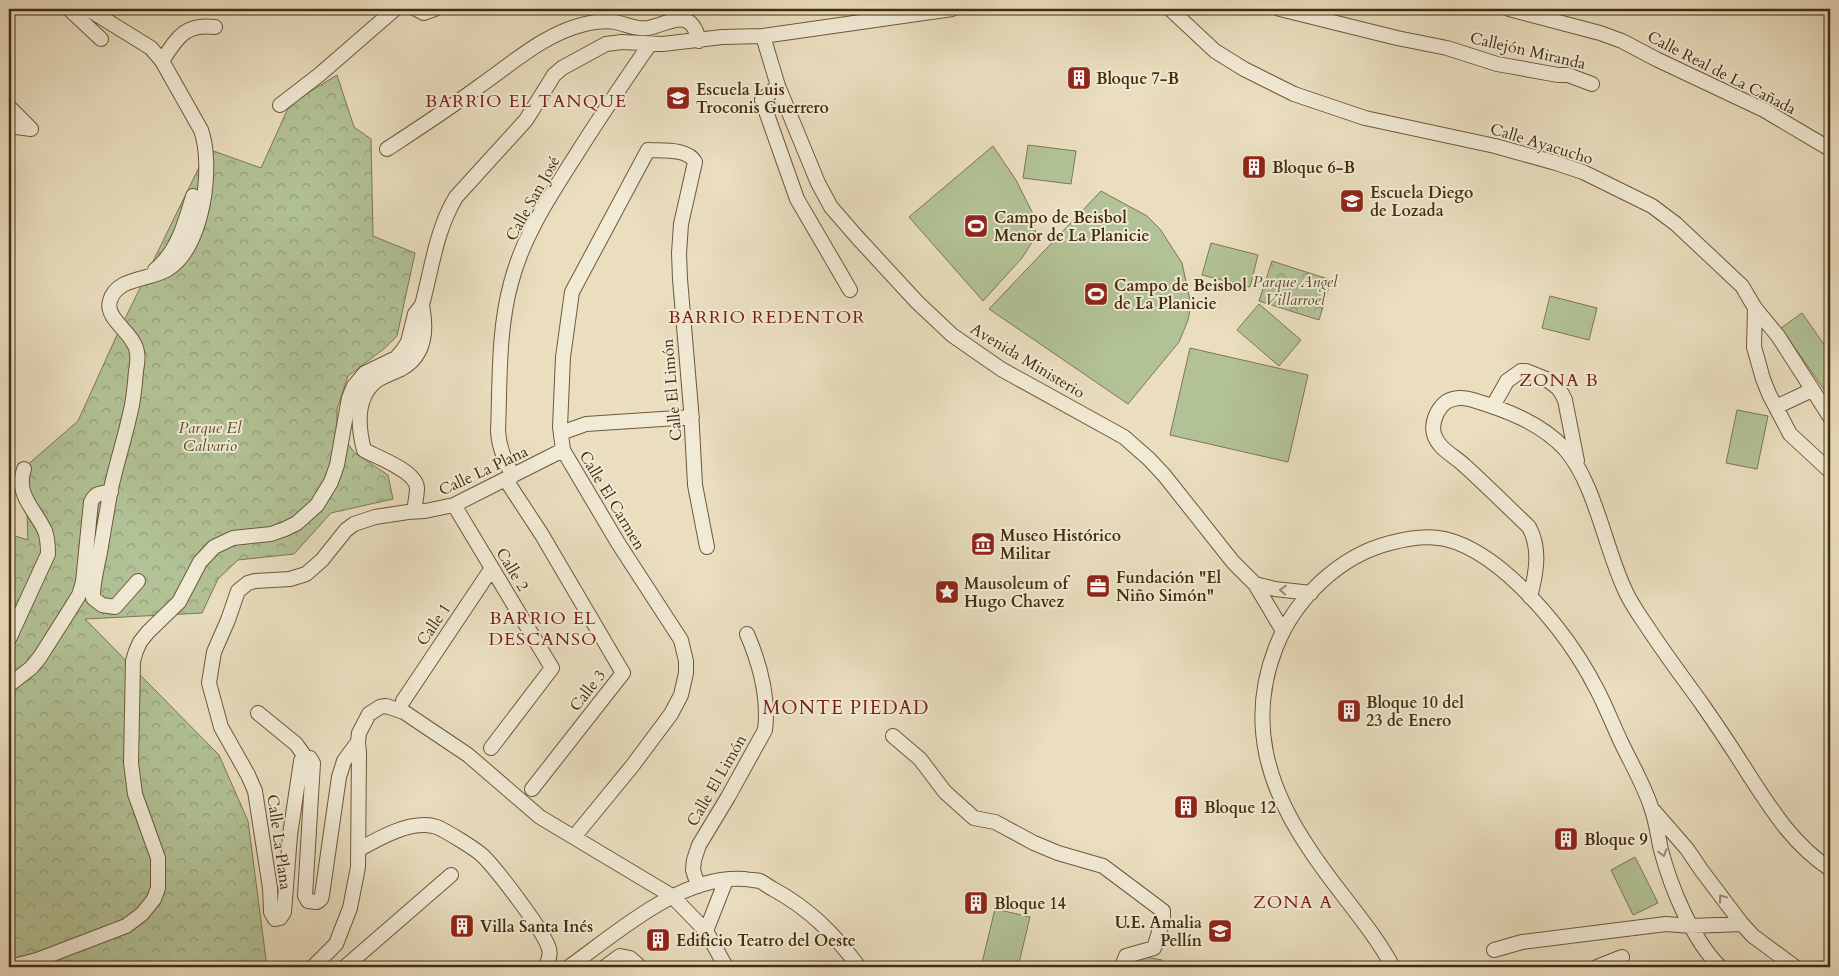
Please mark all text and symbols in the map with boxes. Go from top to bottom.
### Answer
street label: Calle Real de La Cañada [1643,26,1800,120]
street label: Callejón Miranda [1468,27,1588,75]
building icon: Bloque 7-B [1066,65,1092,91]
place label: Bloque 7-B [1096,68,1179,90]
place label: Escuela Luis Troconis Guerrero [696,79,829,119]
school or university icon: Escuela Luis Troconis Guerrero [665,85,691,111]
district label: BARRIO EL TANQUE [425,89,627,114]
street label: Calle Ayacucho [1488,118,1596,170]
street label: Calle San José [501,152,565,245]
building icon: Bloque 6-B [1241,154,1267,180]
place label: Bloque 6-B [1272,157,1355,179]
place label: Escuela Diego de Lozada [1370,182,1473,222]
school or university icon: Escuela Diego de Lozada [1339,188,1365,214]
place label: Campo de Beisbol Menor de La Planicie [994,207,1149,247]
sports icon: Campo de Beisbol Menor de La Planicie [963,213,989,239]
park label: Parque Angel Villarroel [1253,271,1338,311]
place label: Campo de Beisbol de La Planicie [1114,275,1247,315]
sports icon: Campo de Beisbol de La Planicie [1083,281,1109,307]
district label: BARRIO REDENTOR [668,305,866,330]
street label: Avenida Ministerio [966,318,1089,404]
street label: Calle El Limón [657,338,687,442]
district label: ZONA B [1519,368,1599,393]
park label: Parque El Calvario [179,417,242,457]
street label: Calle La Plana [435,441,532,501]
street label: Calle El Carmen [574,447,650,554]
place label: Museo Histórico Militar [1000,525,1121,565]
museum icon: Museo Histórico Militar [970,531,996,557]
street label: Calle 2 [491,544,534,595]
place label: Fundación "El Niño Simón" [1116,567,1221,607]
place label: Mausoleum of Hugo Chavez [964,573,1070,613]
office icon: Fundación "El Niño Simón" [1085,573,1111,599]
place icon: Mausoleum of Hugo Chavez [934,579,960,605]
one-way arrow [1278,585,1286,596]
street label: Calle 1 [412,599,456,650]
district label: BARRIO EL DESCANSO [488,606,598,652]
street label: Calle 3 [565,665,611,716]
place label: Bloque 10 del 23 de Enero [1366,692,1464,732]
district label: MONTE PIEDAD [762,695,930,721]
building icon: Bloque 10 del 23 de Enero [1336,698,1362,724]
street label: Calle El Limón [682,731,752,830]
street label: Calle La Plana [261,793,297,891]
building icon: Bloque 12 [1173,794,1199,820]
place label: Bloque 12 [1204,797,1276,819]
building icon: Bloque 9 [1553,826,1579,852]
place label: Bloque 9 [1584,829,1648,851]
one-way arrow [1657,849,1667,857]
building icon: Bloque 14 [963,890,989,916]
district label: ZONA A [1253,890,1333,915]
place label: Bloque 14 [994,893,1066,915]
one-way arrow [1719,894,1728,904]
place label: U.E. Amalia Pellín [1115,912,1203,952]
building icon: Villa Santa Inés [449,913,475,939]
place label: Villa Santa Inés [480,916,593,938]
school or university icon: U.E. Amalia Pellín [1207,918,1233,944]
building icon: Edificio Teatro del Oeste [645,927,671,953]
place label: Edificio Teatro del Oeste [676,930,856,952]

